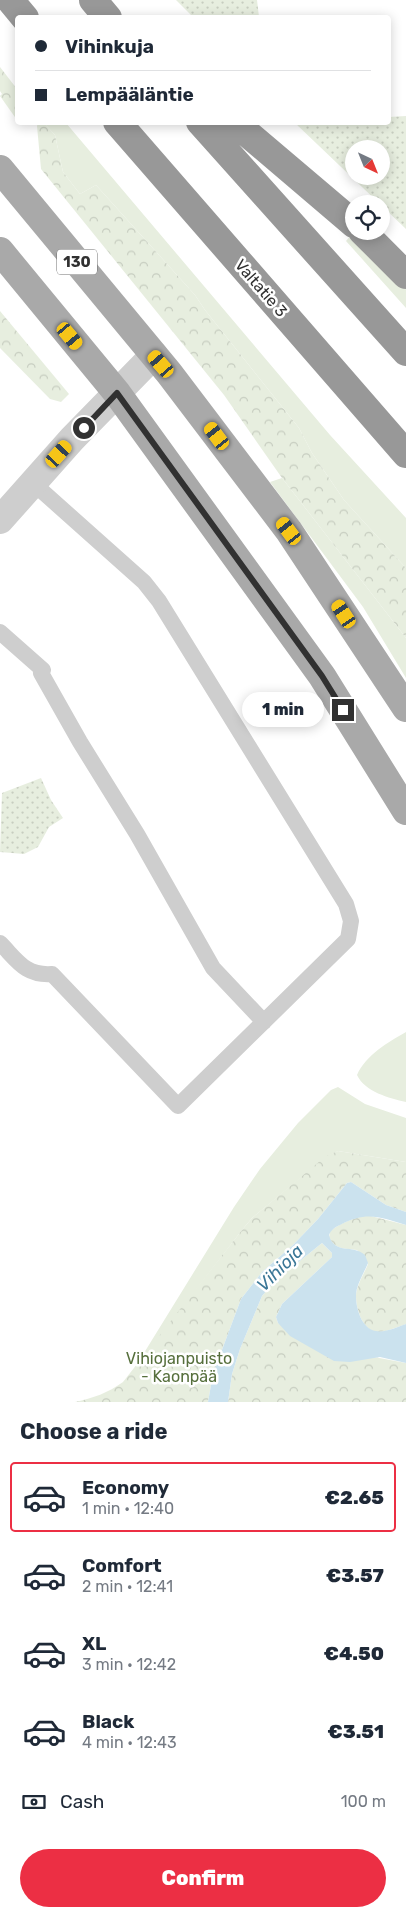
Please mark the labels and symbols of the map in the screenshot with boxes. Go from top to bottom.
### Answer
north arrow [345,140,390,185]
road number: 130 [57,250,97,274]
street label: Valtatie 3 [231,255,291,321]
car [54,320,85,352]
car [145,348,176,380]
route start [73,417,95,439]
car [201,420,232,452]
car [43,438,74,470]
car [273,515,304,547]
car [329,597,358,631]
callout: 1 min [243,692,326,728]
route end [332,699,354,721]
water label: Vihioja [252,1240,308,1296]
park label: Vihiojanpuisto - Kaonpää [126,1349,232,1386]

